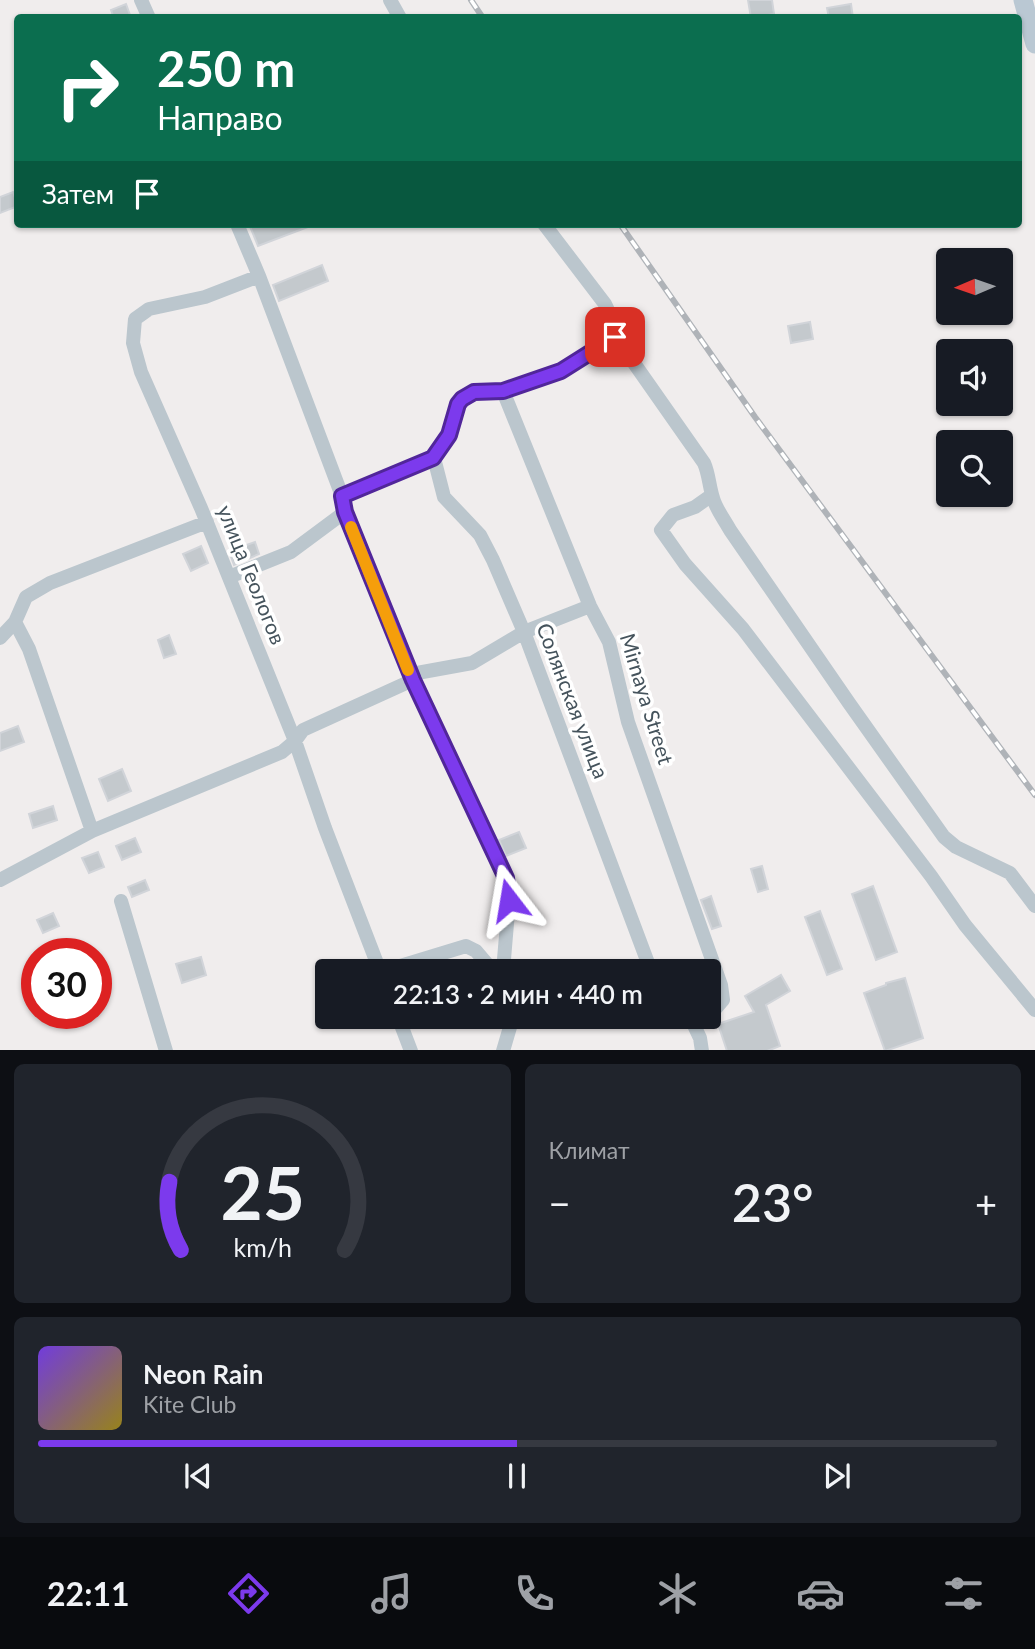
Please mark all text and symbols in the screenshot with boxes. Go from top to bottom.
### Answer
text: 250 m [157,39,295,97]
icon: right [42,42,133,133]
text: Направо [157,98,283,137]
icon: arrive [128,175,166,213]
text: Затем [42,178,114,210]
north arrow [936,248,1013,326]
map controls [936,248,1013,507]
pin [585,307,645,367]
icon: arrive [596,318,634,356]
button: sound [936,339,1013,416]
button: search [936,430,1013,507]
street label: улица Геологов [213,501,292,648]
street label: Солянская улица [532,619,615,782]
street label: Mirnaya Street [616,630,679,768]
position arrow [472,863,546,937]
speed limit sign: 30 [21,938,112,1029]
text: 22:13 · 2 мин · 440 m [393,978,643,1010]
text: Климат [549,1136,630,1164]
text: 25 [220,1148,304,1236]
text: 23° [732,1171,814,1233]
text: − [549,1180,571,1226]
text: + [975,1180,997,1226]
text: km/h [233,1231,292,1261]
text: Neon Rain [143,1358,263,1390]
text: Kite Club [143,1390,236,1418]
icon: previous [179,1457,217,1495]
icon: pause [498,1457,536,1495]
icon: next [818,1457,856,1495]
icon: directions [224,1569,273,1618]
icon: music [367,1569,416,1618]
icon: phone [510,1569,559,1618]
icon: climate [653,1569,702,1618]
icon: car [796,1569,845,1618]
icon: filters [939,1569,988,1618]
text: 22:11 [47,1574,130,1613]

